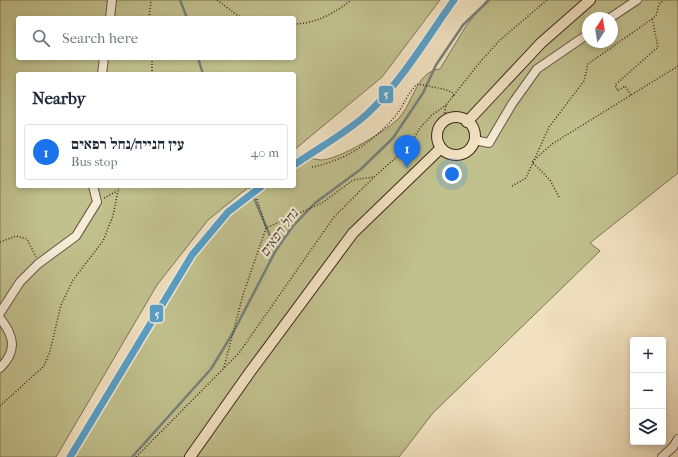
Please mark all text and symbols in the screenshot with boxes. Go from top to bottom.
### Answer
north arrow [582,12,618,48]
search box [16,16,296,60]
icon: search [30,27,52,49]
text: Search here [62,29,138,47]
line badge: 5 [378,85,394,104]
text: Nearby [32,88,86,108]
text: 5 [384,88,389,101]
text: עין חנייה/נחל רפאים [71,135,184,153]
pin: 1 [394,135,420,168]
text: 1 [44,145,48,160]
text: 40 m [251,145,279,160]
text: Bus stop [71,154,117,169]
your location [442,164,462,184]
water label: נחל רפאים [256,205,303,260]
line badge: 5 [149,304,164,323]
text: 5 [155,308,160,321]
map controls [630,337,666,445]
button: + [630,337,666,373]
button: − [630,373,666,409]
button: layers [630,409,666,445]

